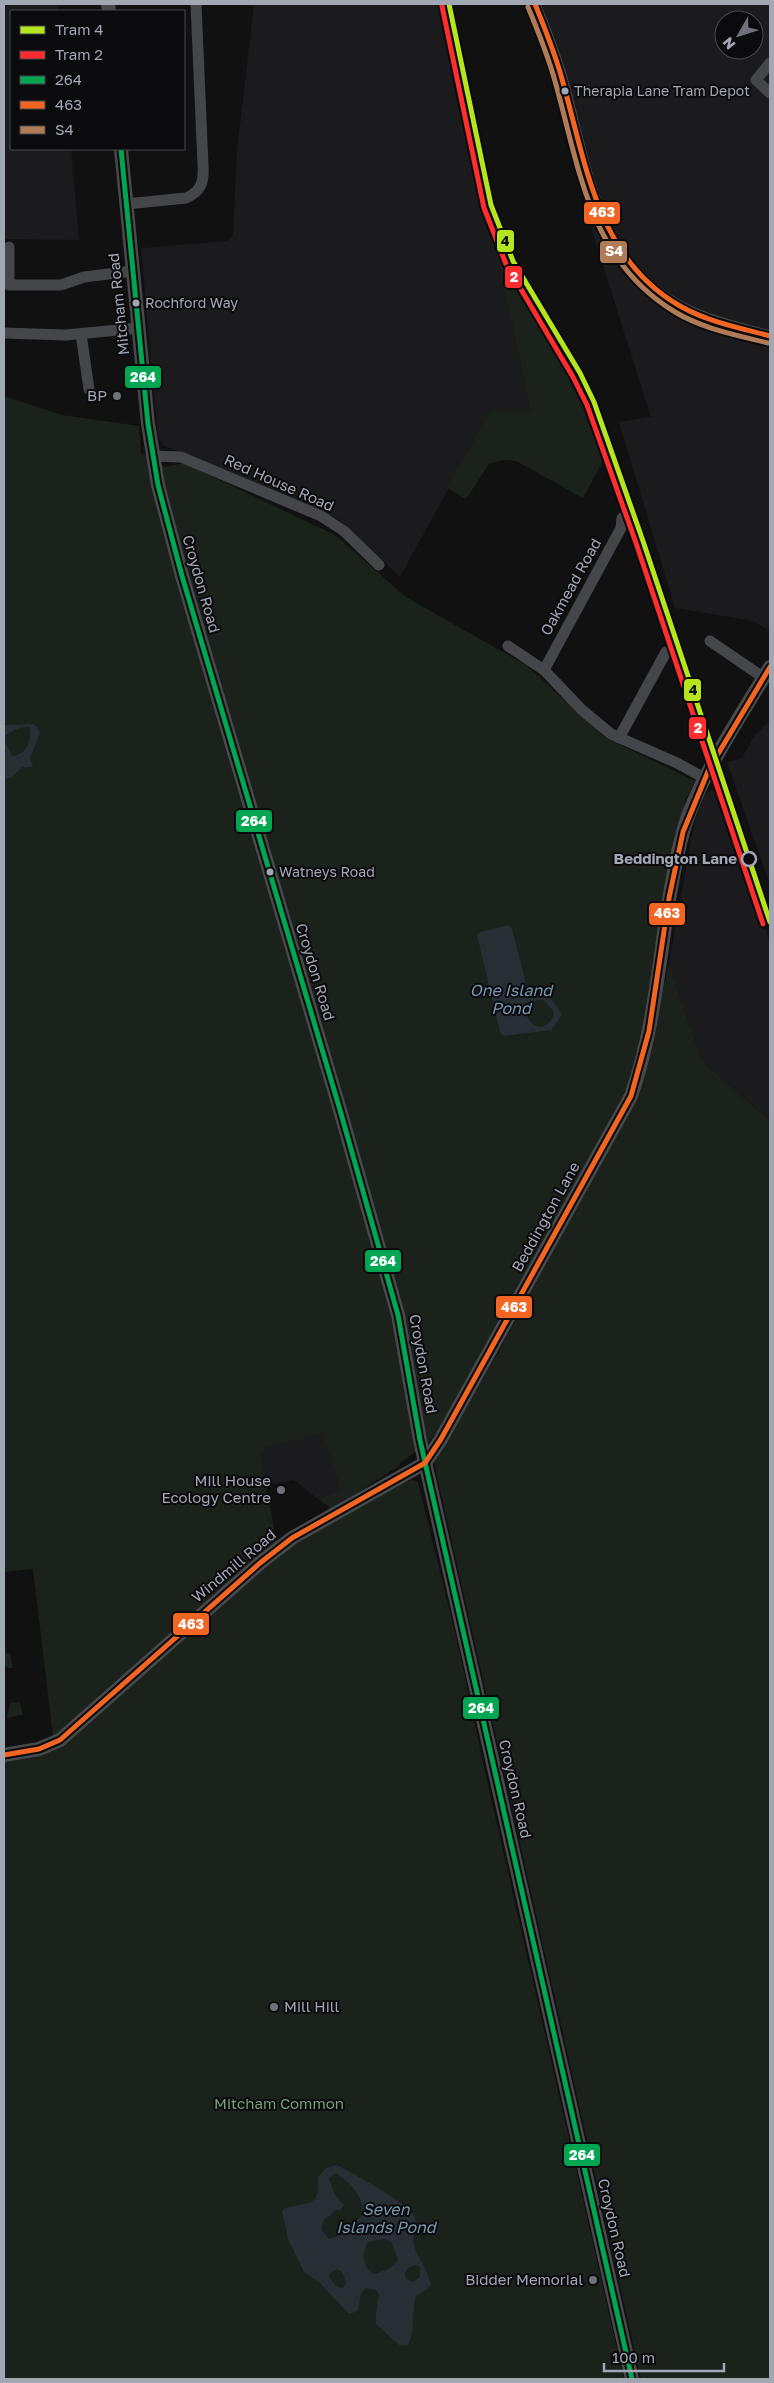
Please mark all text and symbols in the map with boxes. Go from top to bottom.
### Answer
legend [10,10,185,150]
north arrow [714,10,764,60]
text: Tram 4 [55,20,103,38]
text: N [719,34,738,53]
text: Tram 2 [55,45,103,63]
text: 264 [55,70,82,88]
place label: Therapia Lane Tram Depot [574,82,750,99]
marker: Therapia Lane Tram Depot [560,86,570,96]
text: 463 [55,95,82,113]
text: S4 [55,120,74,138]
line badge: 463 [583,201,621,225]
text: 463 [589,203,615,220]
line badge: 4 [496,229,515,253]
text: 4 [501,232,510,249]
line badge: S4 [599,240,628,264]
text: S4 [605,242,623,259]
street label: Mitcham Road [104,252,132,356]
line badge: 2 [504,265,523,289]
text: 2 [510,268,519,285]
place label: Rochford Way [145,294,238,311]
marker: Rochford Way [131,298,141,308]
line badge: 264 [124,365,162,389]
text: 264 [130,368,156,385]
place label: BP [87,386,107,404]
marker: BP [111,390,123,402]
street label: Red House Road [222,450,337,514]
street label: Croydon Road [179,533,224,635]
street label: Oakmead Road [536,535,604,638]
line badge: 4 [683,678,702,702]
text: 4 [689,681,698,698]
line badge: 2 [688,716,707,740]
text: 2 [694,719,703,736]
line badge: 264 [235,809,273,833]
text: 264 [241,812,267,829]
place label: Beddington Lane [614,849,737,867]
marker: Beddington Lane [741,851,757,867]
place label: Watneys Road [279,863,375,880]
marker: Watneys Road [265,867,275,877]
line badge: 463 [648,902,686,926]
text: 463 [654,904,680,921]
street label: Croydon Road [293,921,339,1022]
water label: One Island Pond [470,980,554,1018]
street label: Beddington Lane [507,1158,583,1275]
line badge: 264 [364,1249,402,1273]
text: 264 [370,1252,396,1269]
line badge: 463 [495,1295,533,1319]
text: 463 [501,1298,527,1315]
street label: Croydon Road [406,1313,442,1415]
place label: Mill House Ecology Centre [161,1471,271,1506]
marker: Mill House Ecology Centre [275,1484,287,1496]
street label: Windmill Road [188,1525,279,1606]
line badge: 463 [172,1612,210,1636]
text: 463 [178,1615,204,1632]
line badge: 264 [462,1696,500,1720]
text: 264 [468,1699,494,1716]
street label: Croydon Road [496,1738,536,1840]
place label: Mill Hill [284,1997,339,2015]
marker: Mill Hill [268,2001,280,2013]
park label: Mitcham Common [214,2094,344,2112]
line badge: 264 [563,2143,601,2167]
text: 264 [569,2146,595,2163]
street label: Croydon Road [595,2177,635,2279]
water label: Seven Islands Pond [336,2199,438,2237]
place label: Bidder Memorial [465,2270,583,2288]
marker: Bidder Memorial [587,2274,599,2286]
scale bar [604,2340,724,2372]
text: 100 m [612,2348,655,2366]

